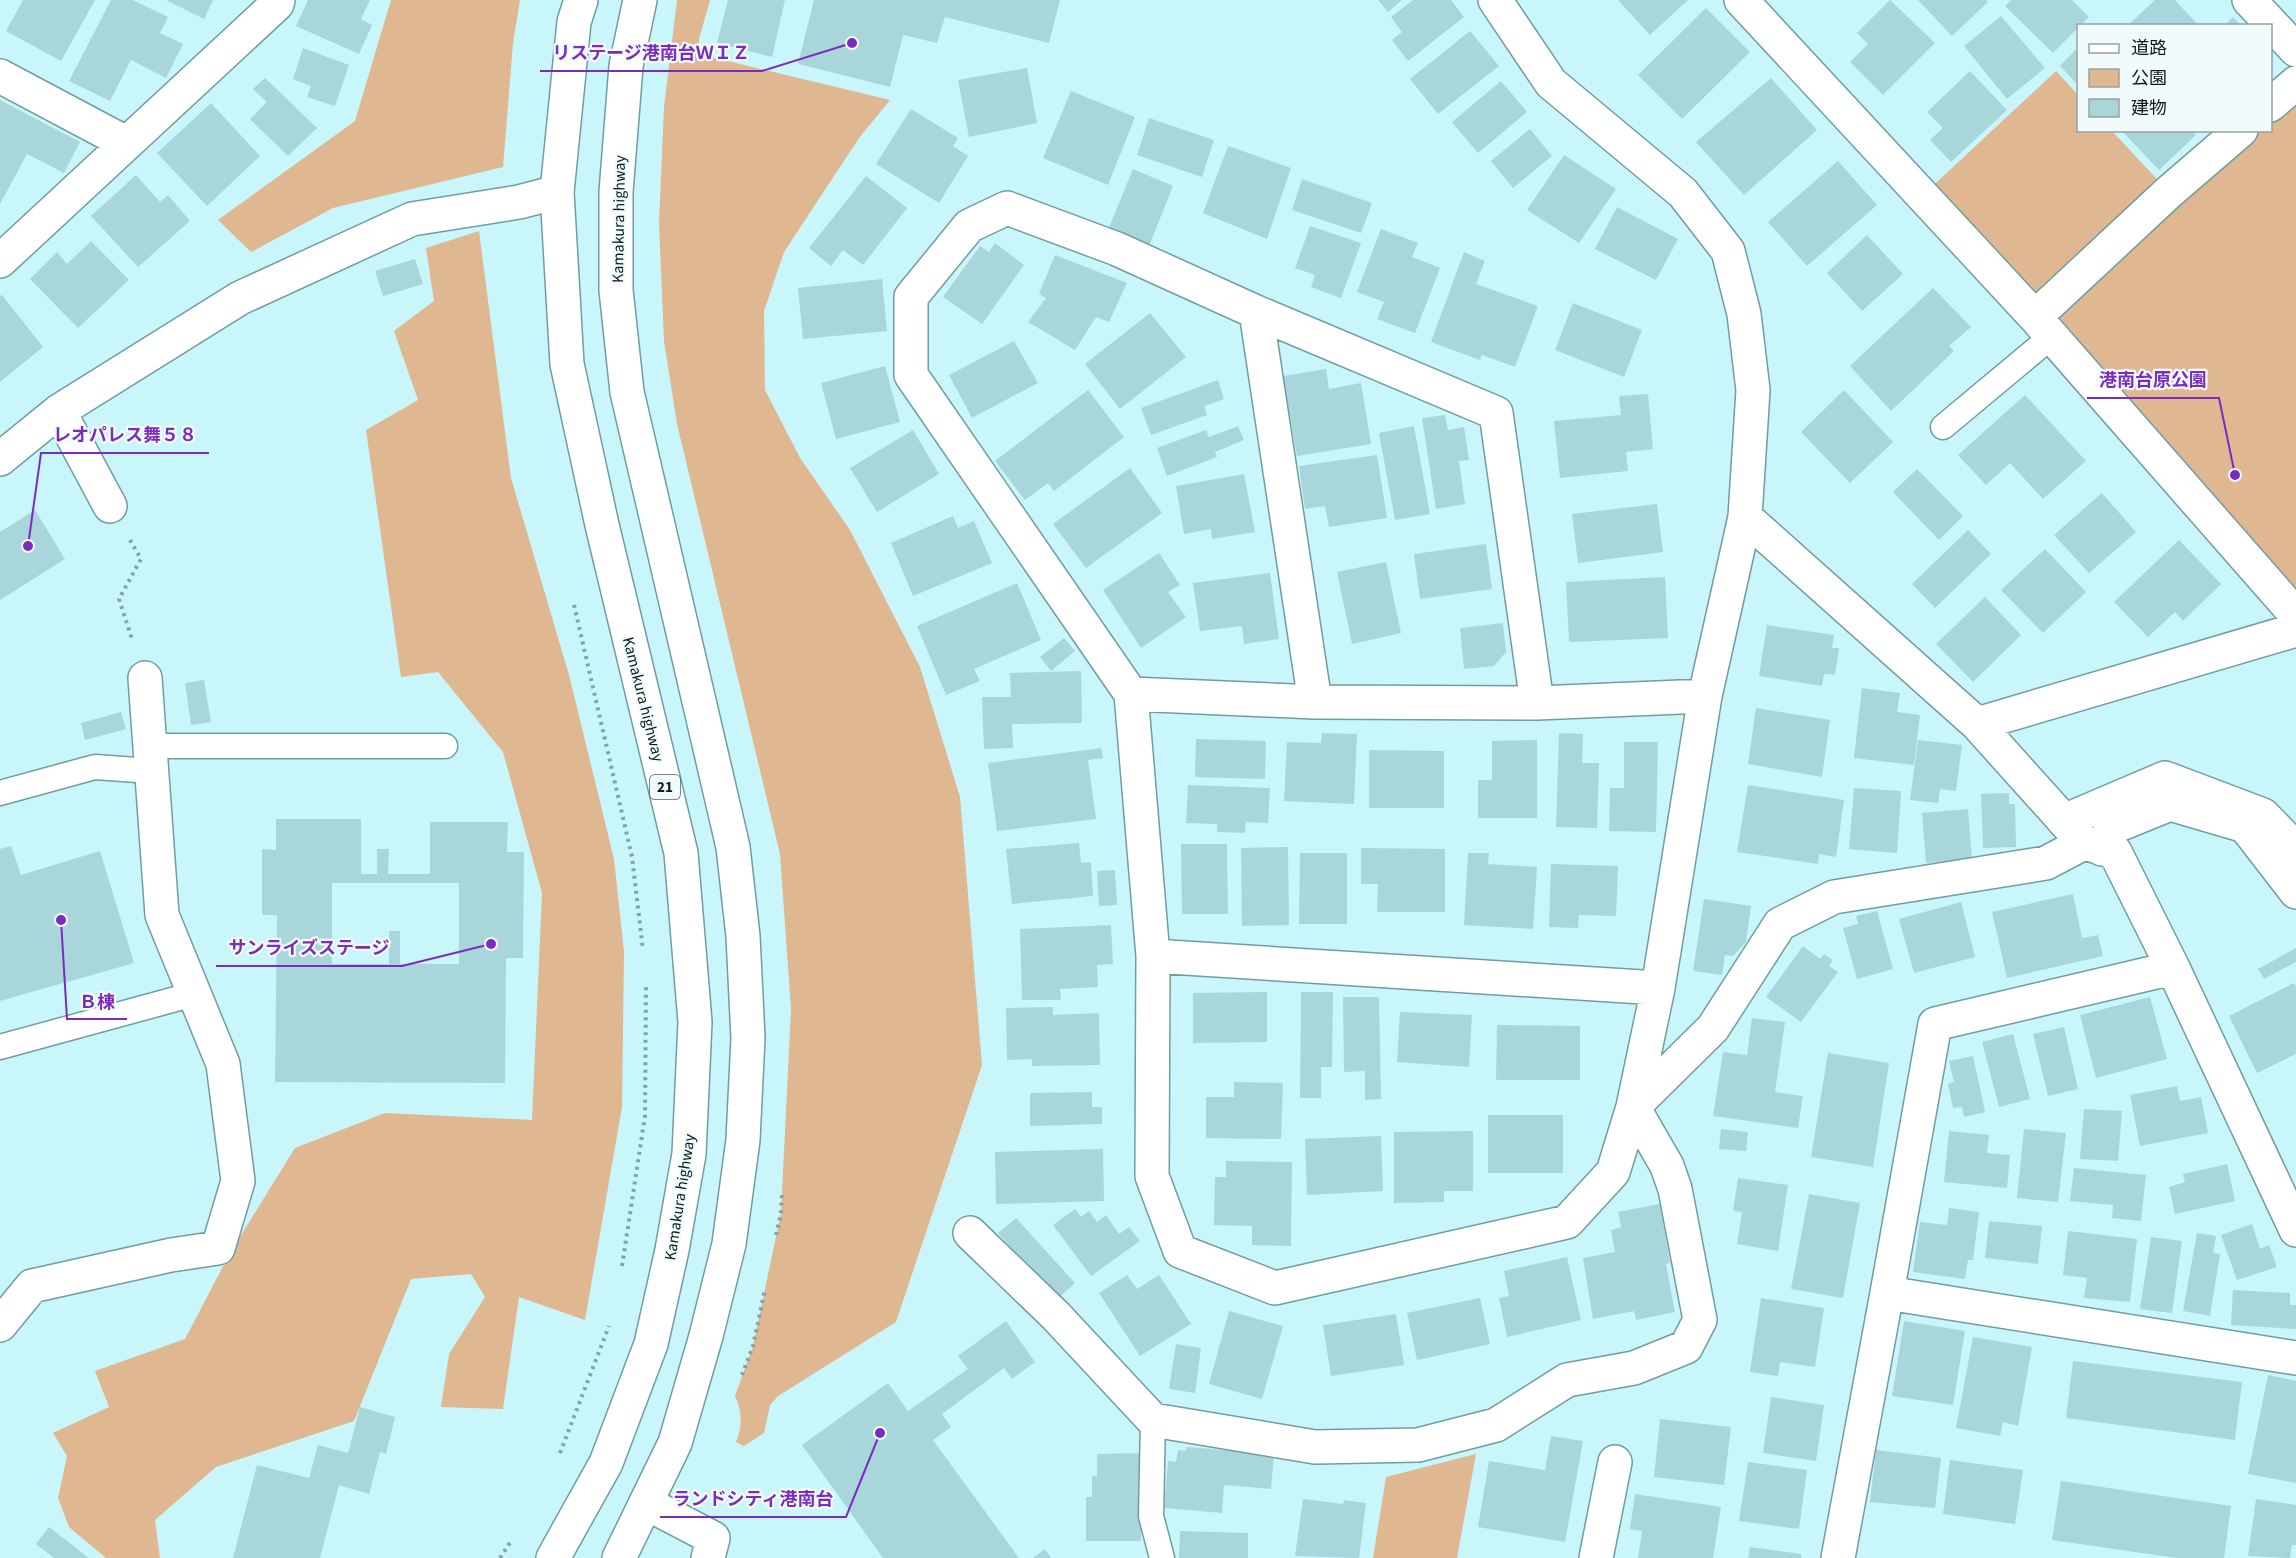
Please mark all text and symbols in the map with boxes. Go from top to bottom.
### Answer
legend [2077,24,2272,132]
callout: リステージ港南台ＷＩＺ [540,35,762,71]
text: 道路 [2131,36,2167,61]
text: リステージ港南台ＷＩＺ [552,41,750,66]
text: 公園 [2131,66,2167,91]
text: 建物 [2131,96,2167,121]
street label: Kamakura highway [607,154,631,283]
callout: 港南台原公園 [2087,362,2219,398]
text: 港南台原公園 [2099,368,2207,393]
callout: レオパレス舞５８ [41,417,209,453]
text: レオパレス舞５８ [53,423,197,448]
street label: Kamakura highway [617,635,669,764]
road number: 21 [650,775,680,799]
callout: サンライズステージ [216,930,402,966]
text: サンライズステージ [228,936,390,961]
callout: Ｂ棟 [67,983,127,1019]
text: Ｂ棟 [79,990,115,1015]
street label: Kamakura highway [659,1132,701,1262]
callout: ランドシティ港南台 [660,1481,846,1517]
text: ランドシティ港南台 [673,1487,833,1512]

